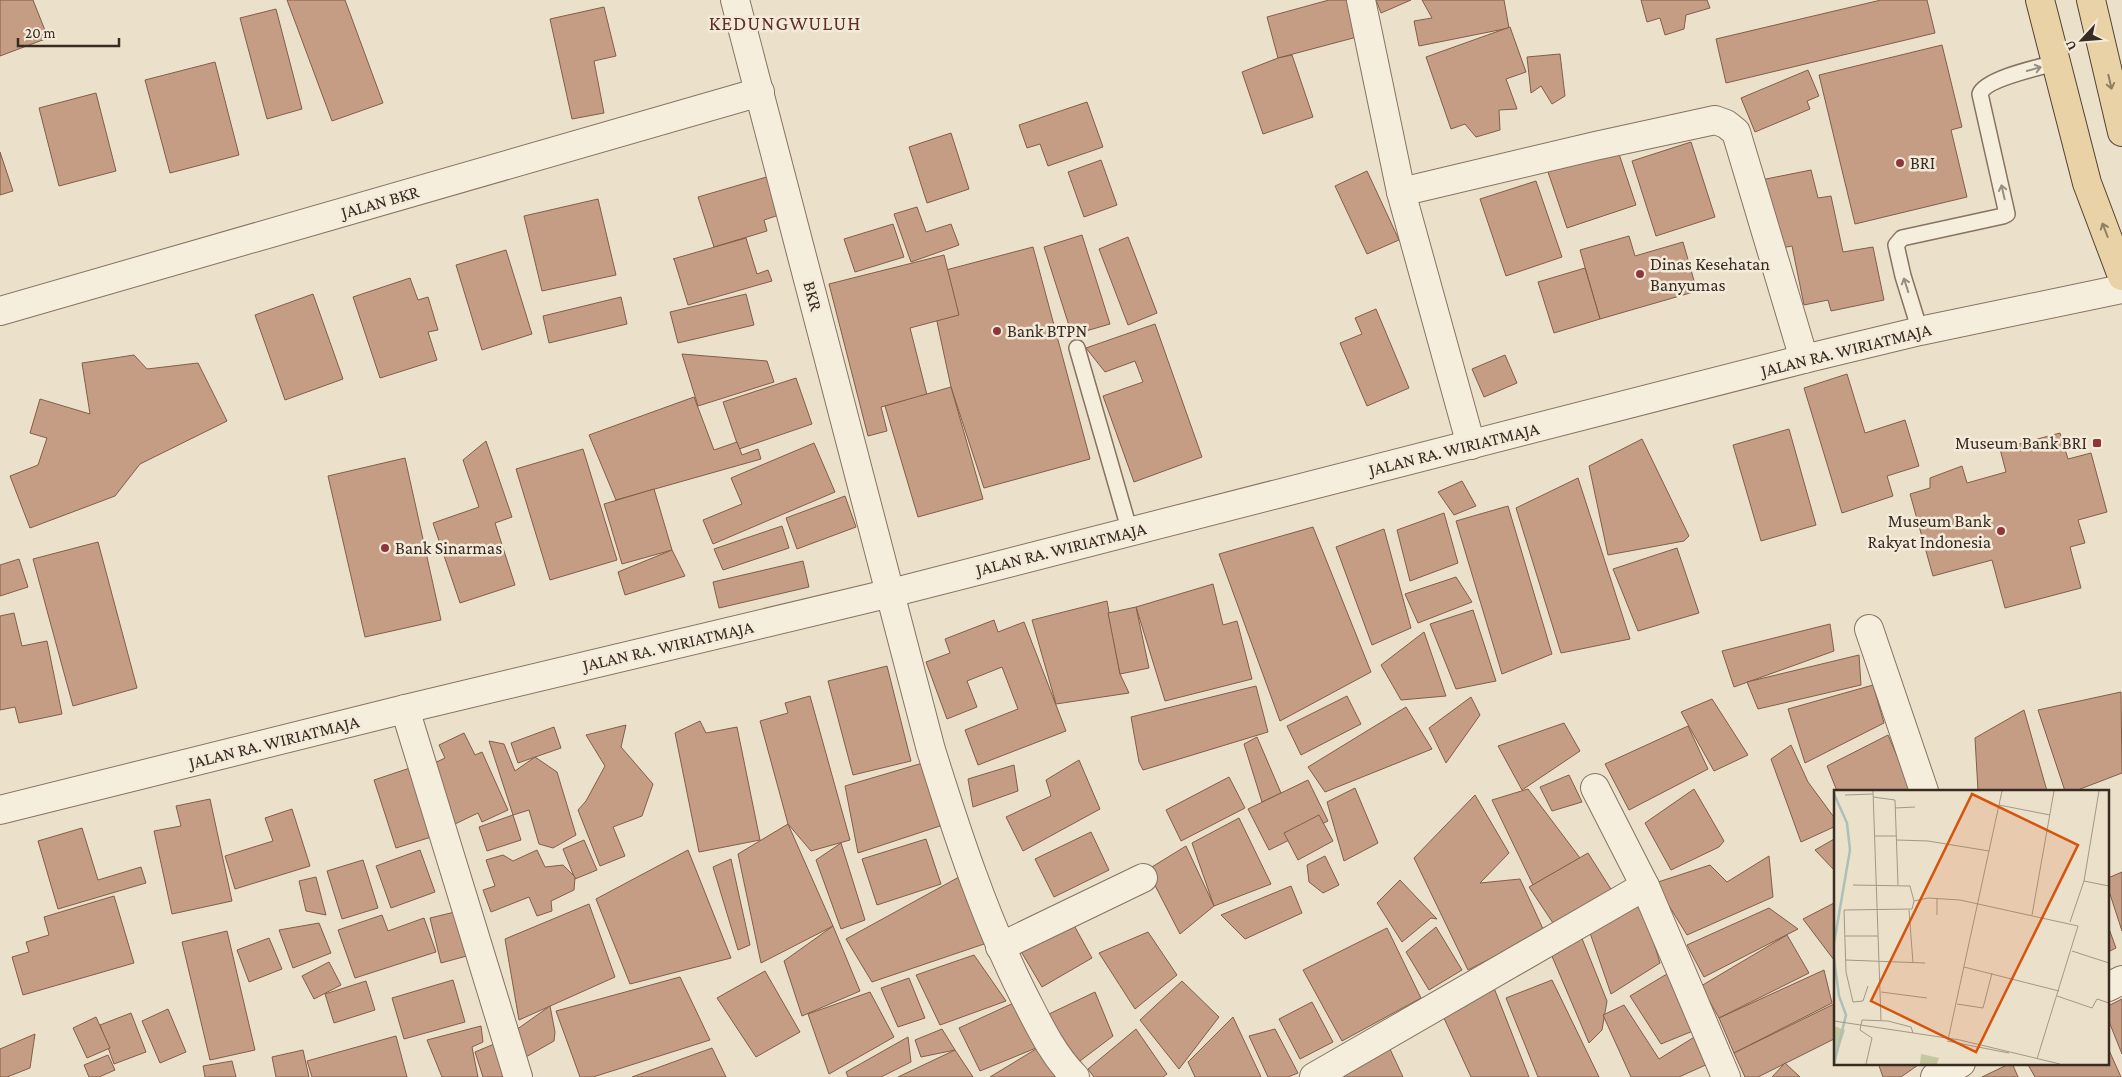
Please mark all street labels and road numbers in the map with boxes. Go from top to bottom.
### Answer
street label: JALAN BKR [337,181,422,223]
street label: BKR [799,279,827,314]
street label: JALAN RA. WIRIATMAJA [1757,319,1934,381]
street label: JALAN RA. WIRIATMAJA [1365,418,1542,480]
street label: JALAN RA. WIRIATMAJA [972,518,1149,580]
street label: JALAN RA. WIRIATMAJA [579,616,756,676]
street label: JALAN RA. WIRIATMAJA [185,711,362,773]

